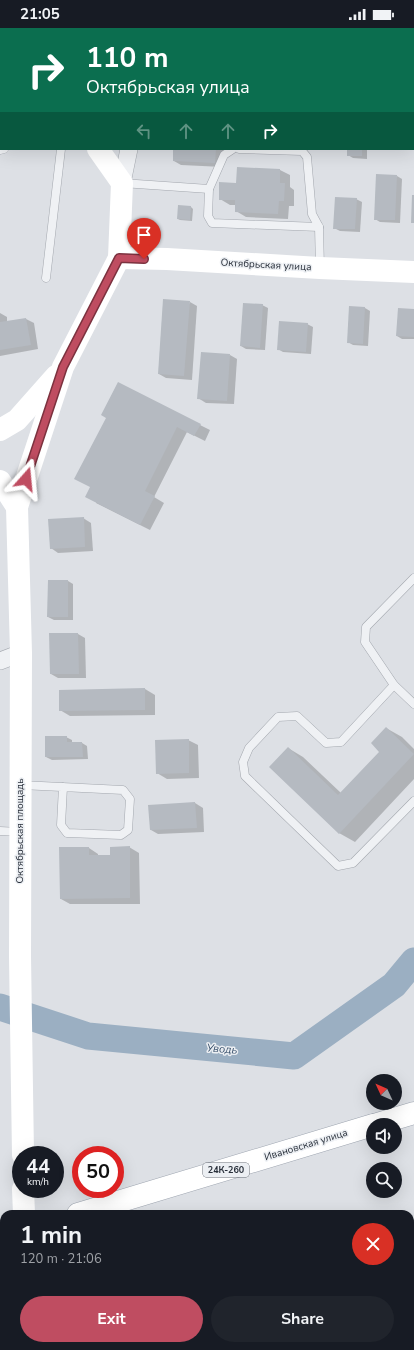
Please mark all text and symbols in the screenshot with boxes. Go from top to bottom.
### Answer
text: 21:05 [20,4,60,24]
text: 110 m [86,39,169,77]
icon: right [20,44,72,96]
text: Октябрьская улица [86,75,250,99]
icon: left [133,120,155,142]
icon: ahead [175,120,197,142]
icon: ahead [217,120,239,142]
icon: right [259,120,281,142]
pin [127,218,161,259]
icon: arrive [133,224,155,246]
street label: Октябрьская улица [220,256,312,274]
position arrow [5,458,47,500]
street label: Октябрьская площадь [13,778,27,884]
water label: Уводь [206,1040,238,1058]
north arrow [366,1074,402,1110]
map controls [366,1074,402,1198]
button: sound [366,1118,402,1154]
street label: Ивановская улица [263,1126,349,1164]
speed limit sign: 50 [72,1146,124,1198]
text: 44 [26,1153,50,1180]
button: search [366,1162,402,1198]
road number: 24К-260 [203,1163,249,1177]
text: km/h [27,1175,49,1189]
text: 1 min [20,1219,82,1251]
button: close [352,1223,394,1265]
text: 120 m · 21:06 [20,1250,102,1268]
button: Exit [20,1296,203,1342]
button: Share [211,1296,394,1342]

